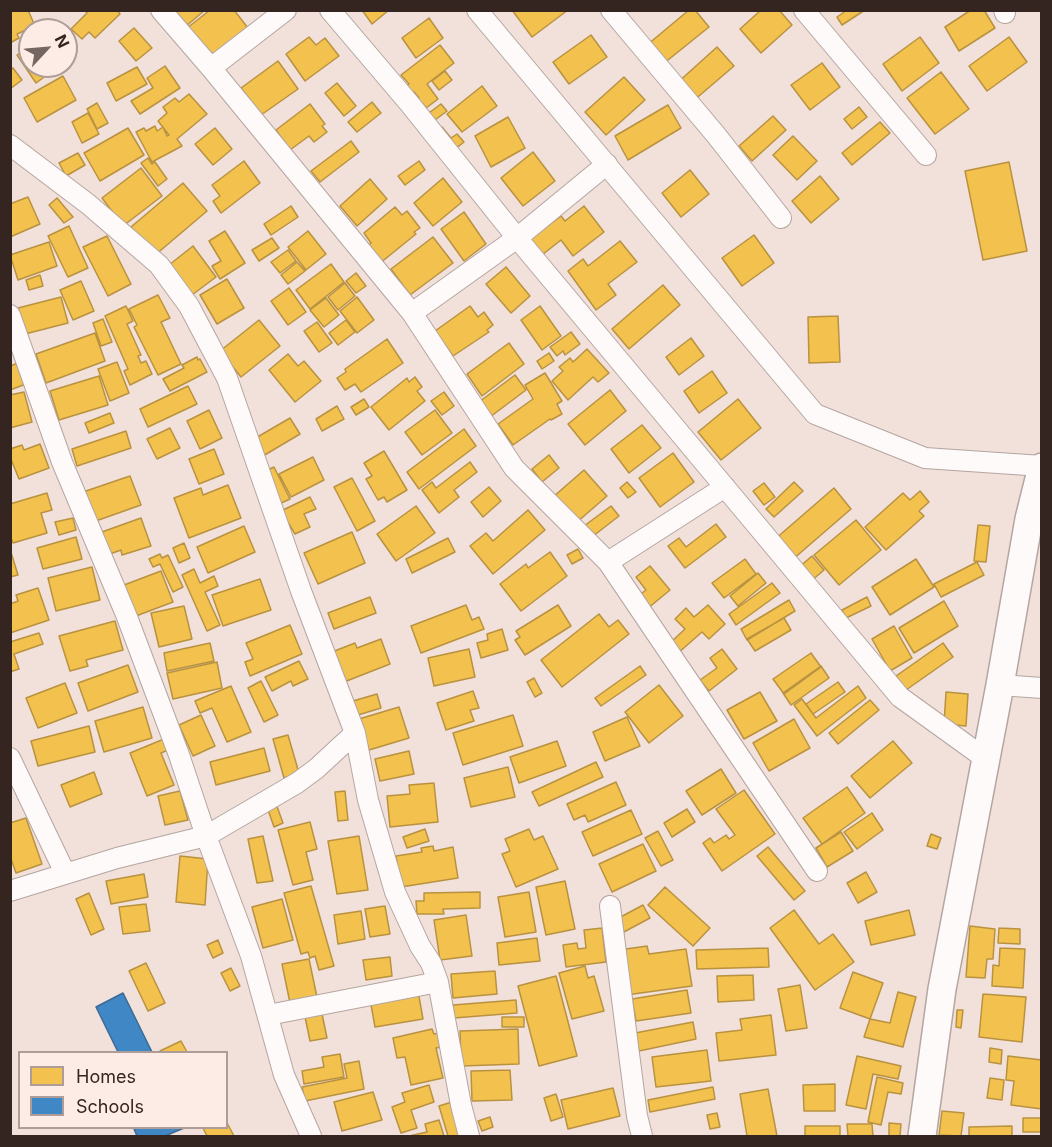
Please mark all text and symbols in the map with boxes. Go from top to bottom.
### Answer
north arrow [18,18,78,78]
text: N [51,31,74,51]
legend [18,1051,228,1129]
text: Homes [76,1066,136,1087]
text: Schools [76,1096,144,1117]

